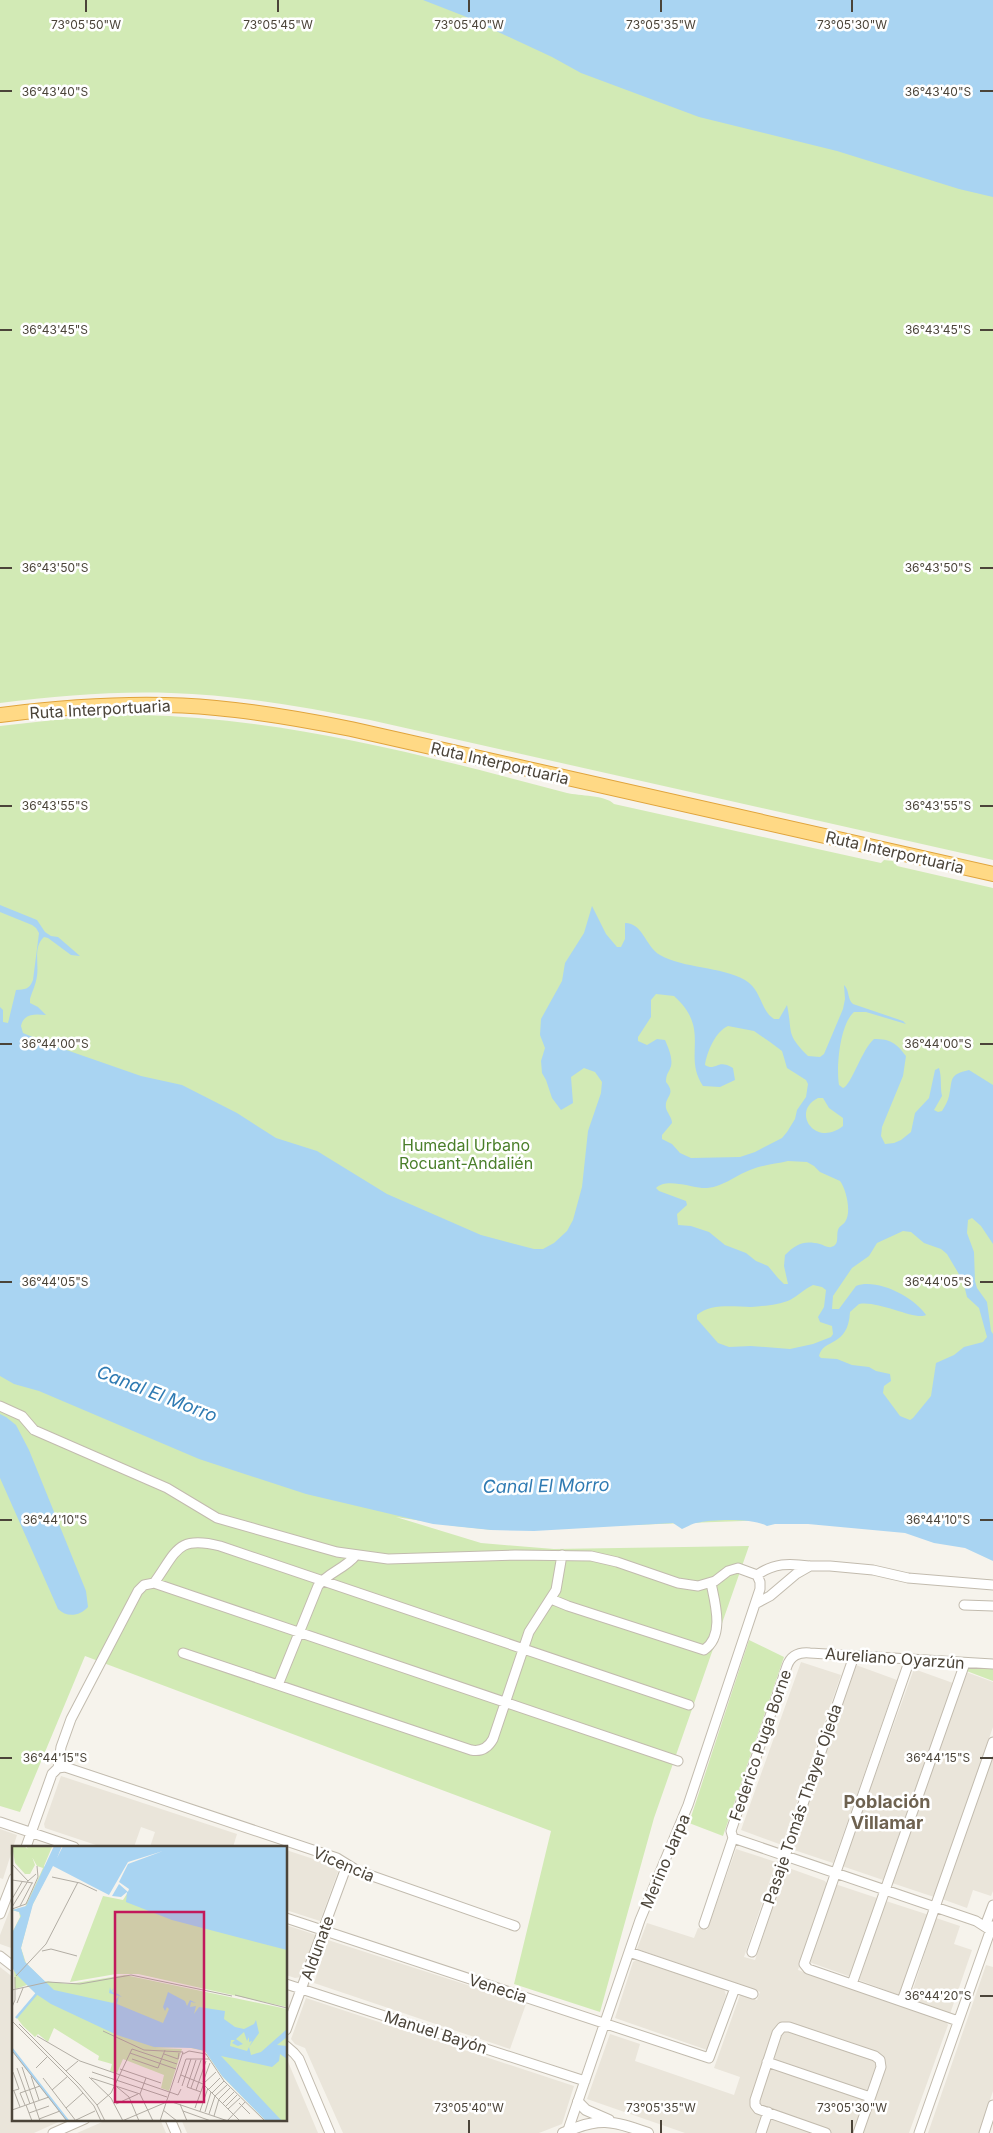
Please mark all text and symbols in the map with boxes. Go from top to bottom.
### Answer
text: 73°05'50"W [51,17,121,32]
text: 73°05'45"W [243,17,313,32]
text: 73°05'40"W [434,17,504,32]
text: 73°05'35"W [626,17,696,32]
text: 73°05'30"W [817,17,887,32]
text: 36°43'40"S [22,84,88,99]
text: 36°43'40"S [905,84,971,99]
text: 36°43'45"S [22,322,88,337]
text: 36°43'45"S [905,322,971,337]
text: 36°43'50"S [22,560,89,575]
text: 36°43'50"S [905,560,972,575]
street label: Ruta Interportuaria [29,695,171,723]
street label: Ruta Interportuaria [429,737,571,789]
text: 36°43'55"S [22,798,89,813]
text: 36°43'55"S [905,798,972,813]
street label: Ruta Interportuaria [824,826,966,878]
text: 36°44'00"S [21,1036,89,1051]
text: 36°44'00"S [904,1036,972,1051]
park label: Humedal Urbano Rocuant-Andalién [399,1135,533,1173]
text: 36°44'05"S [21,1274,89,1289]
text: 36°44'05"S [904,1274,972,1289]
water label: Canal El Morro [94,1361,220,1426]
water label: Canal El Morro [482,1474,610,1497]
text: 36°44'10"S [23,1512,88,1527]
text: 36°44'10"S [906,1512,971,1527]
street label: Aureliano Oyarzún [825,1643,965,1673]
street label: Federico Puga Borne [725,1667,795,1823]
street label: Pasaje Tomás Thayer Ojeda [758,1701,846,1907]
text: 36°44'15"S [23,1750,87,1765]
text: 36°44'15"S [906,1750,970,1765]
district label: Población Villamar [844,1791,930,1833]
street label: Merino Jarpa [636,1811,694,1911]
street label: Vicencia [310,1842,378,1886]
inset map [12,1846,288,2120]
street label: Aldunate [296,1913,338,1983]
street label: Venecia [466,1969,530,2007]
text: 36°44'20"S [904,1988,972,2003]
street label: Manuel Bayón [382,2006,490,2058]
text: 73°05'40"W [434,2100,504,2115]
text: 73°05'35"W [626,2100,696,2115]
text: 73°05'30"W [817,2100,887,2115]

